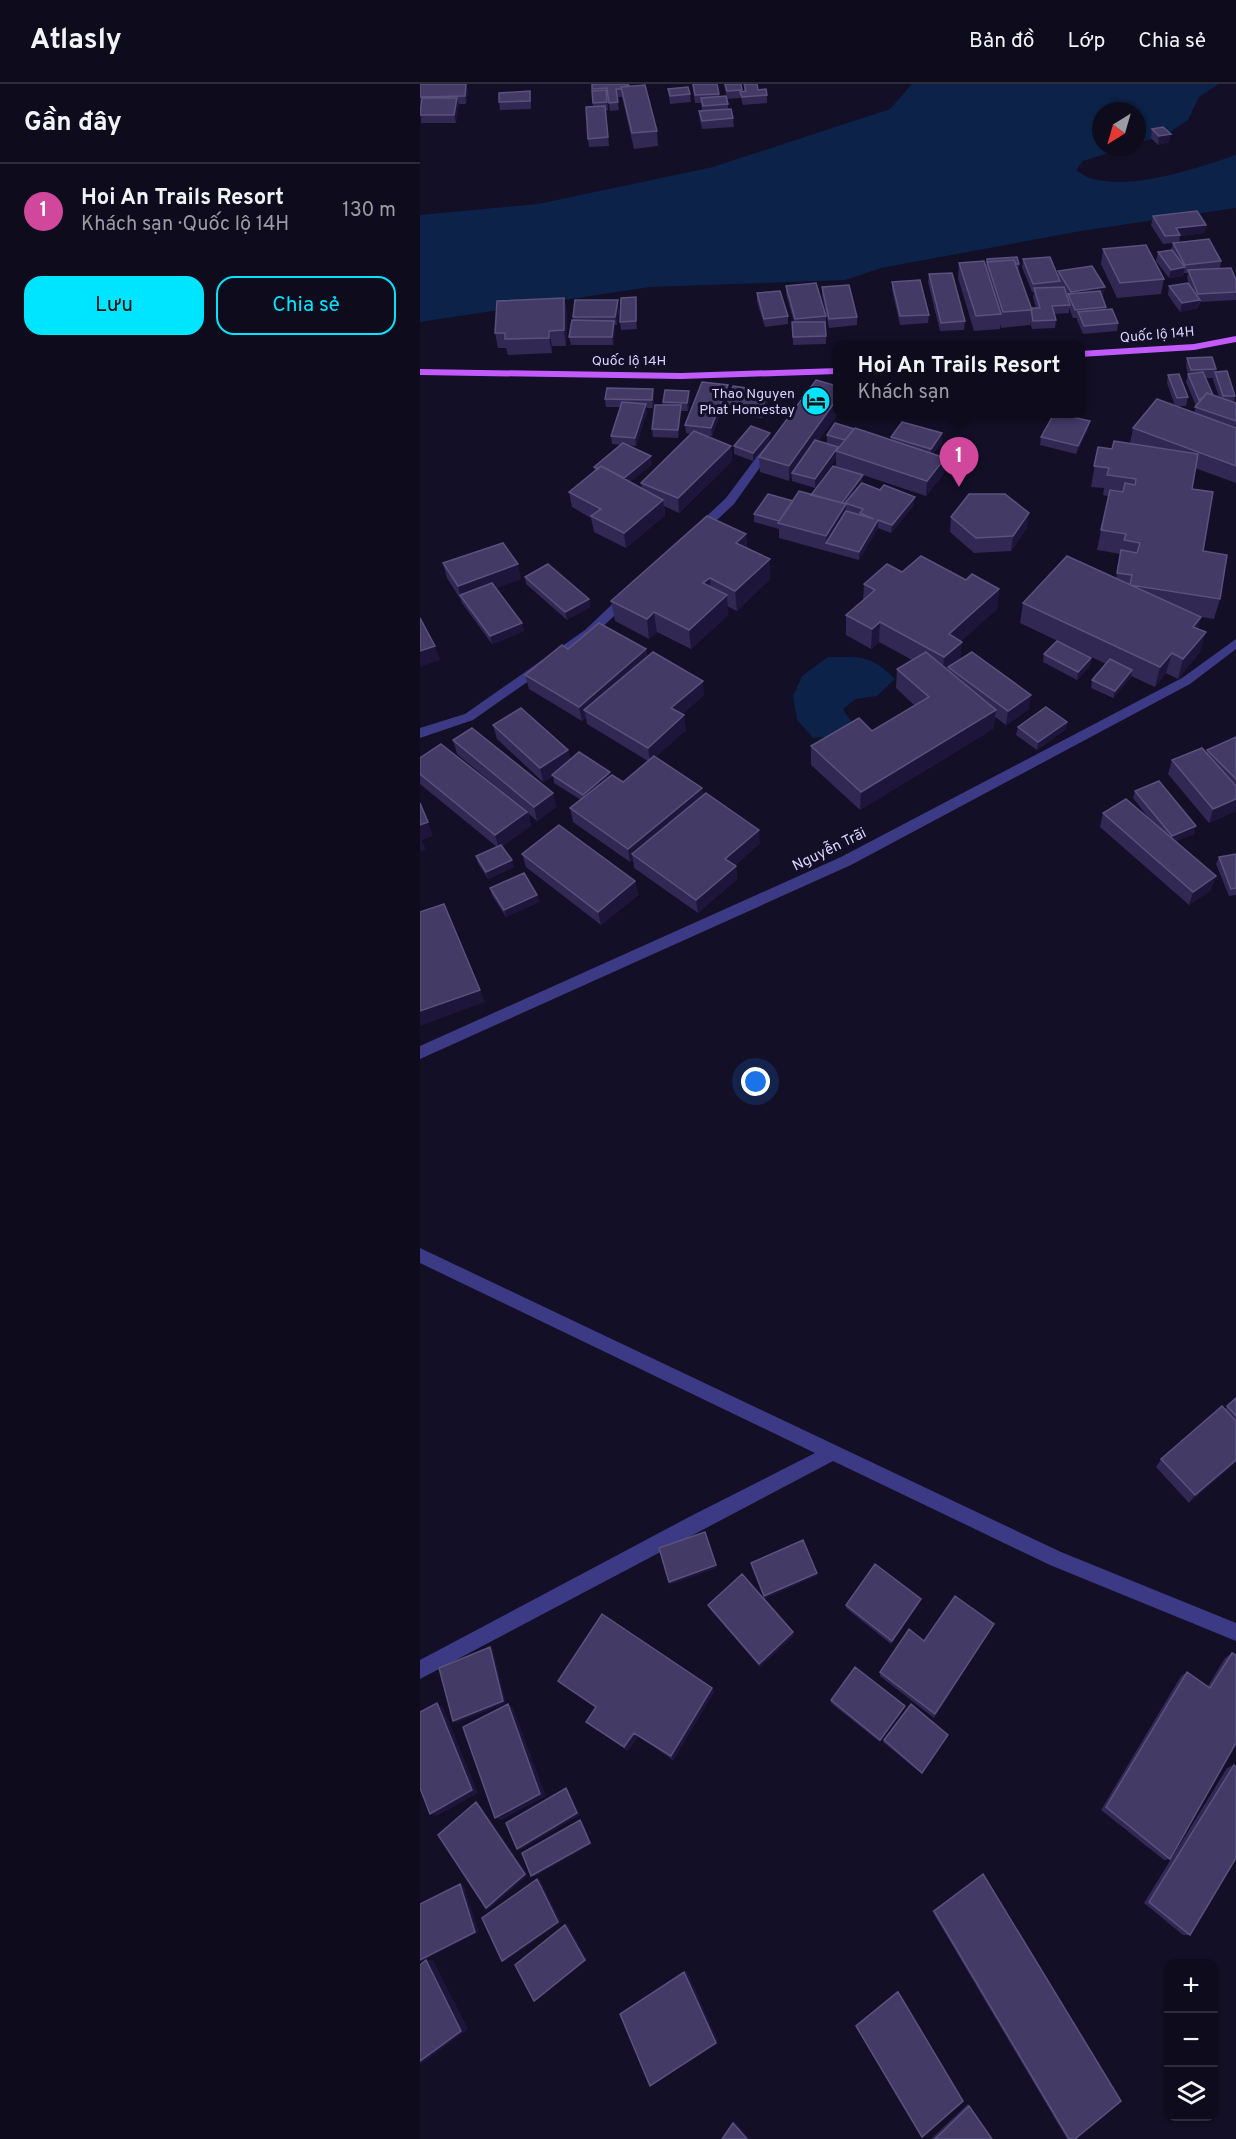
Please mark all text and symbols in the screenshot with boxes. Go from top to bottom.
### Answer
text: Atlasly [30,23,122,59]
text: Bản đồ [969,28,1035,55]
text: Lớp [1068,28,1105,55]
text: Chia sẻ [1138,28,1206,55]
north arrow [1092,102,1146,156]
text: Gần đây [24,107,122,140]
text: Hoi An Trails Resort [81,185,284,212]
text: 1 [40,198,48,224]
text: 130 m [342,198,396,224]
text: Khách sạn · Quốc lộ 14H [81,212,289,238]
button: Lưu [24,276,204,335]
button: Chia sẻ [216,276,396,335]
street label: Quốc lộ 14H [1119,324,1195,347]
popup [833,340,1085,418]
street label: Quốc lộ 14H [592,353,666,370]
text: Hoi An Trails Resort [858,353,1060,380]
text: Khách sạn [858,380,950,406]
hotel icon: Thao Nguyen Phat Homestay [800,385,832,417]
place label: Thao Nguyen Phat Homestay [699,386,795,419]
pin: 1 [940,438,978,487]
street label: Nguyễn Trãi [789,822,870,876]
your location [741,1067,770,1096]
map controls [1164,1959,1218,2121]
button: + [1164,1959,1218,2013]
button: − [1164,2013,1218,2067]
button: layers [1164,2067,1218,2121]

